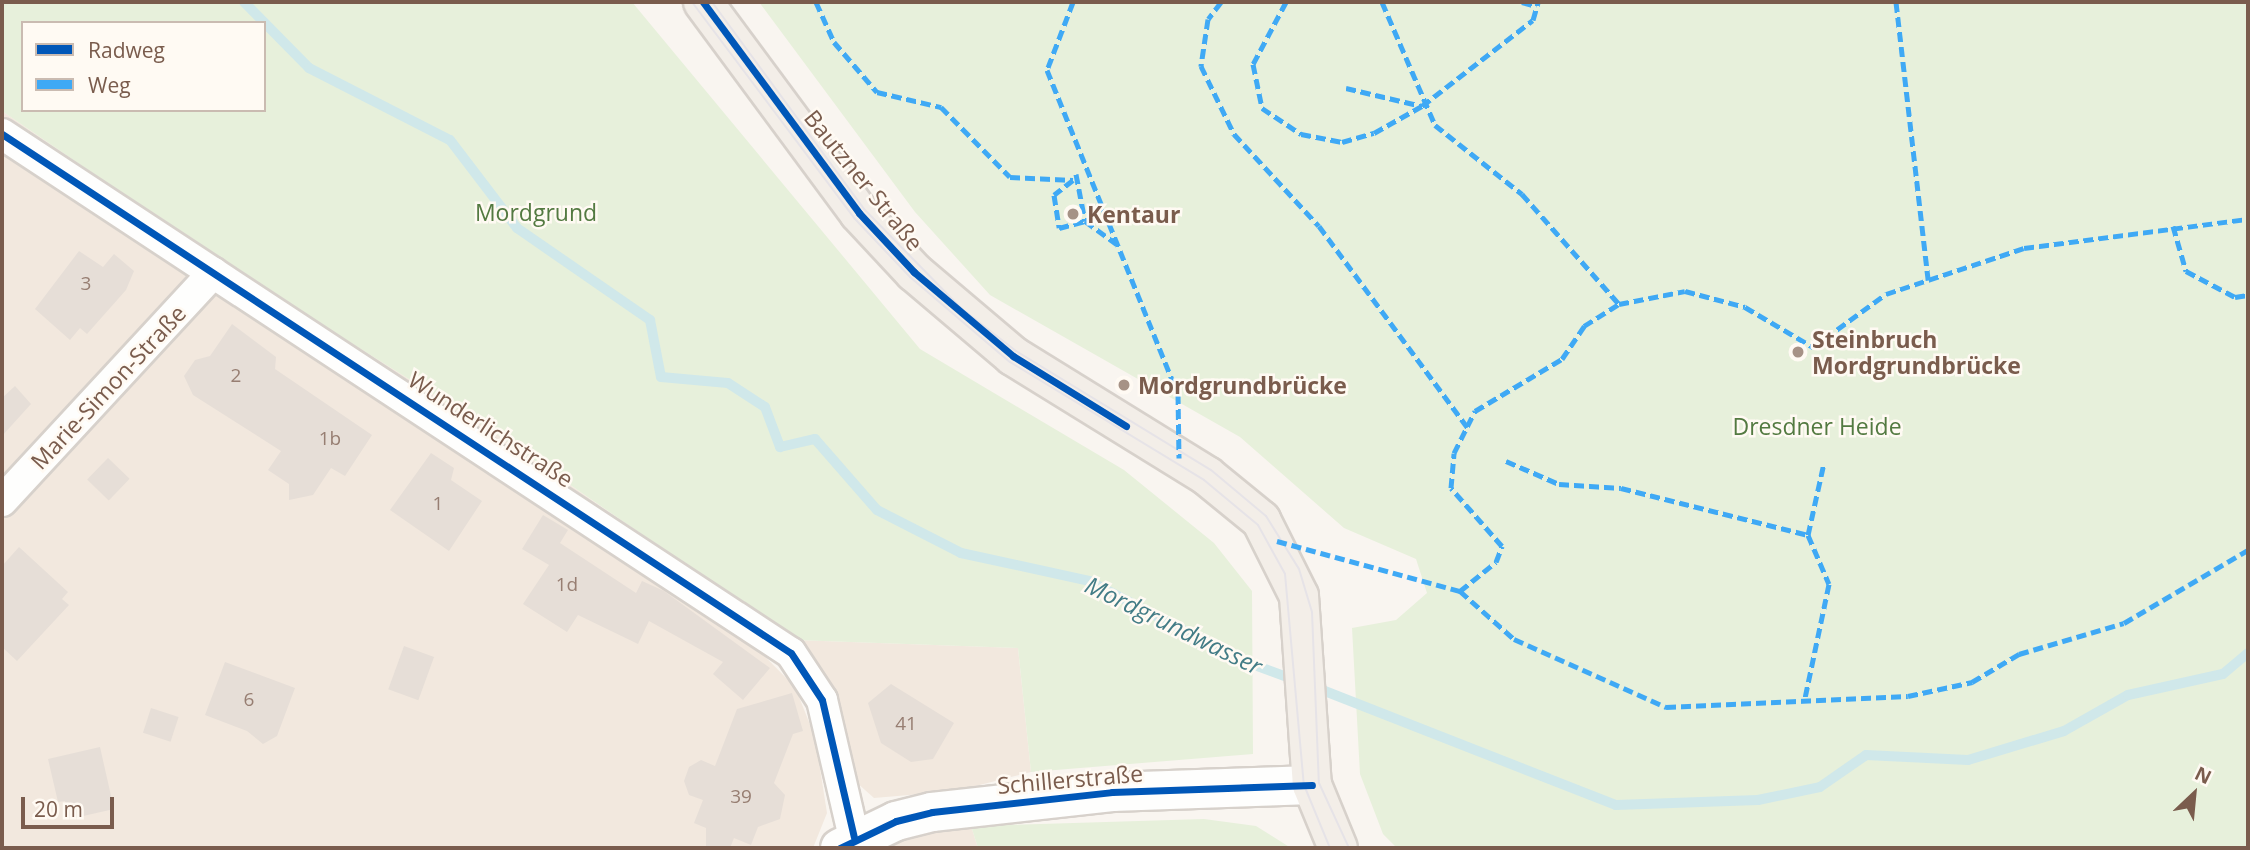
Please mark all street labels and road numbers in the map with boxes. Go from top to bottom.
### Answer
street label: Bautzner Straße [799,104,929,256]
street label: Marie-Simon-Straße [25,299,191,475]
street label: Wunderlichstraße [403,365,579,493]
street label: Schillerstraße [996,759,1144,799]

